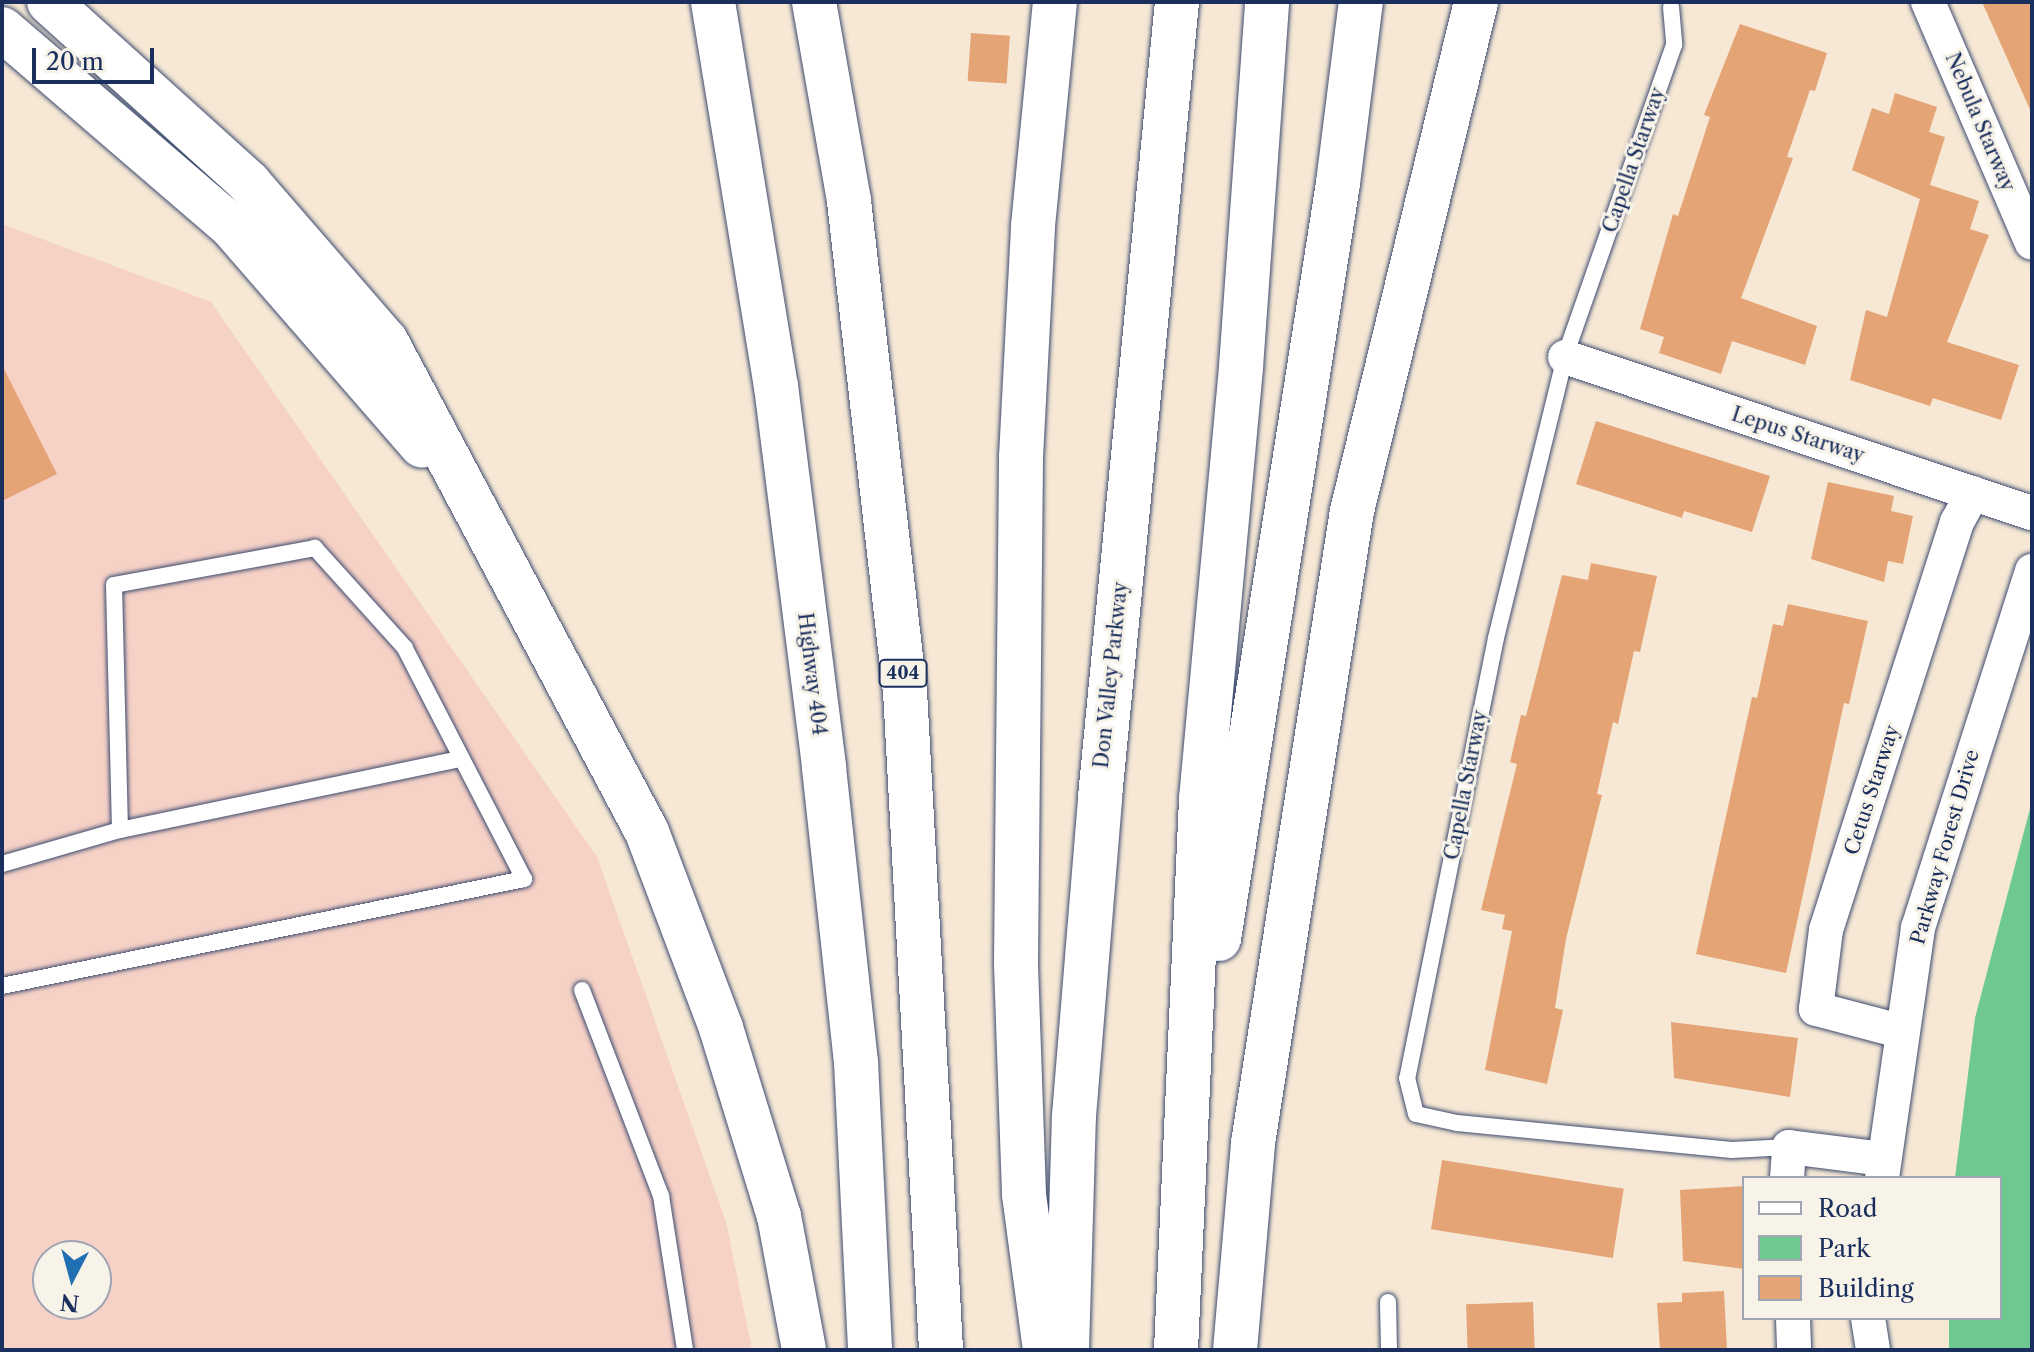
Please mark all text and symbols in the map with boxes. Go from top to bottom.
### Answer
scale bar [36,32,158,82]
text: 20 m [46,47,104,76]
street label: Nebula Starway [1940,49,2020,195]
street label: Capella Starway [1598,84,1670,236]
street label: Lepus Starway [1729,402,1867,468]
street label: Don Valley Parkway [1089,580,1133,770]
street label: Highway 404 [793,611,831,737]
road number: 404 [877,659,929,687]
street label: Capella Starway [1440,708,1492,862]
street label: Cetus Starway [1840,722,1904,858]
street label: Parkway Forest Drive [1906,746,1984,948]
legend [1742,1176,2002,1320]
text: Road [1818,1194,1877,1223]
text: Park [1818,1234,1870,1263]
north arrow [32,1240,112,1320]
text: Building [1818,1274,1914,1303]
text: N [59,1288,81,1317]

